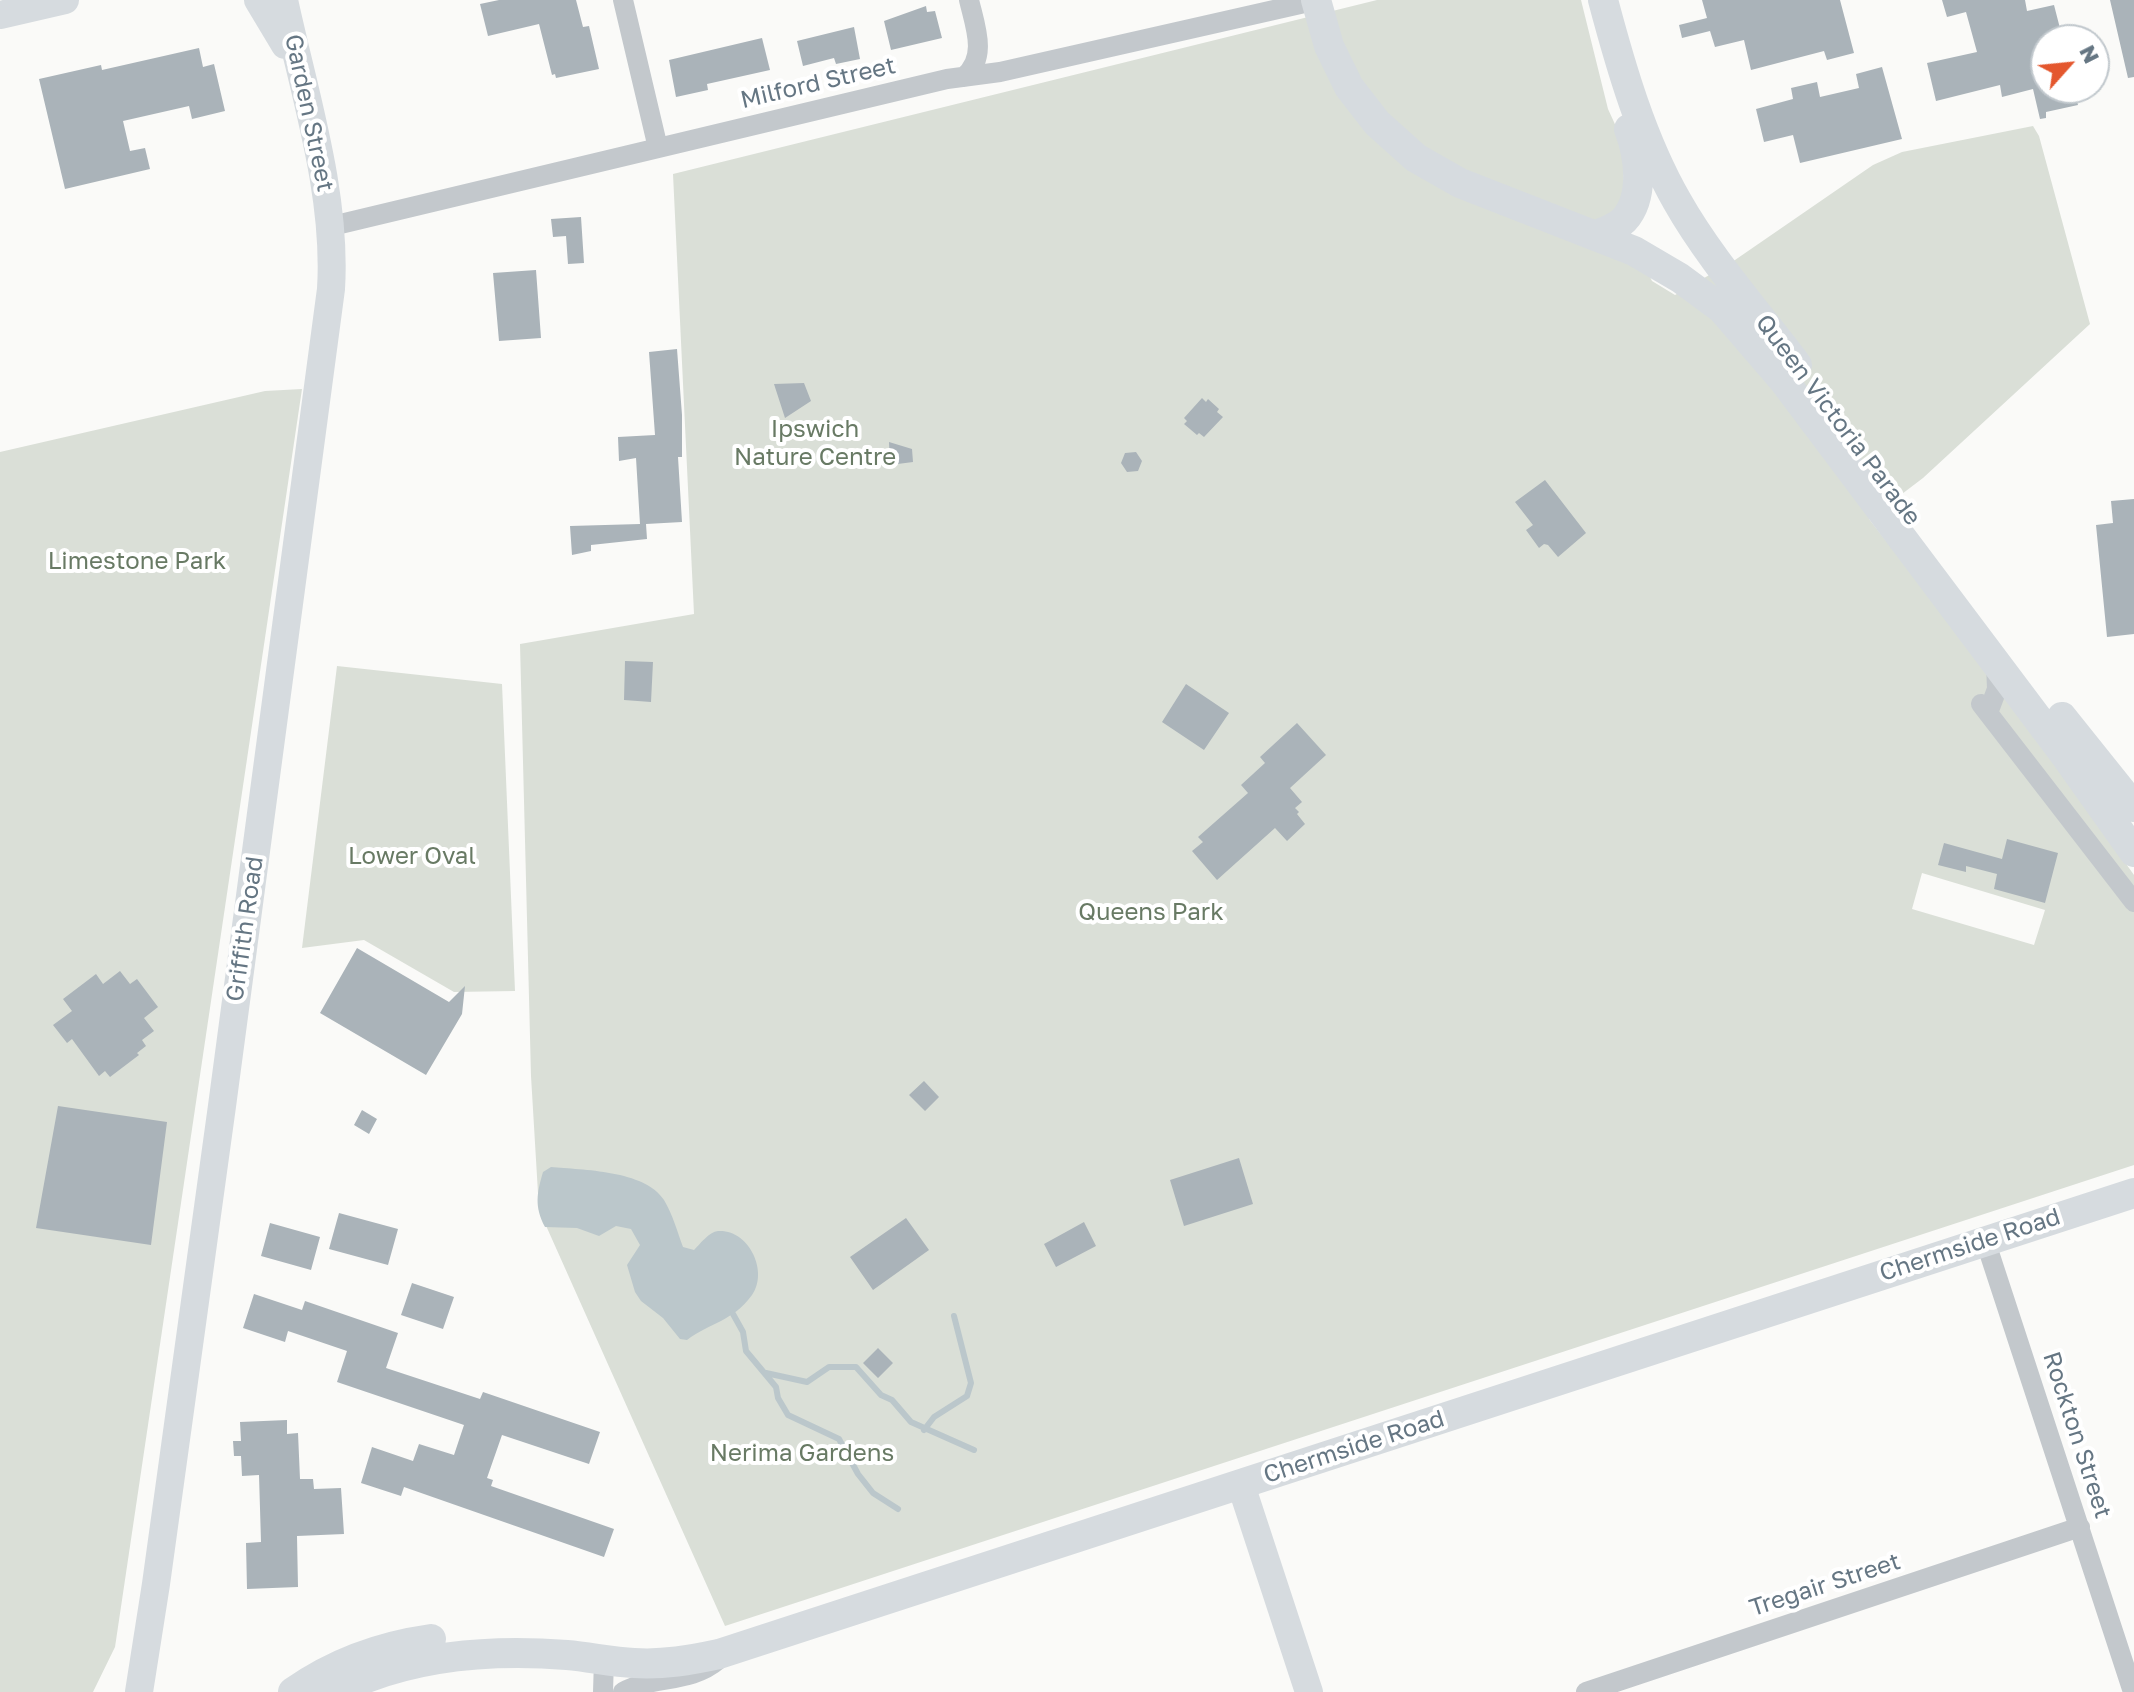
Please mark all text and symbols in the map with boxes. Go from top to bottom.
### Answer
north arrow [2030,24,2110,104]
street label: Garden Street [278,32,340,194]
text: N [2074,40,2106,67]
street label: Milford Street [738,51,898,115]
street label: Queen Victoria Parade [1749,309,1927,531]
park label: Ipswich Nature Centre [734,415,896,471]
park label: Limestone Park [48,547,226,575]
park label: Lower Oval [348,842,476,870]
street label: Griffith Road [221,855,269,1003]
park label: Queens Park [1078,898,1224,926]
street label: Chermside Road [1876,1202,2064,1288]
street label: Rockton Street [2037,1348,2117,1522]
street label: Chermside Road [1260,1404,1448,1490]
park label: Nerima Gardens [710,1439,894,1467]
street label: Tregair Street [1746,1547,1904,1623]

